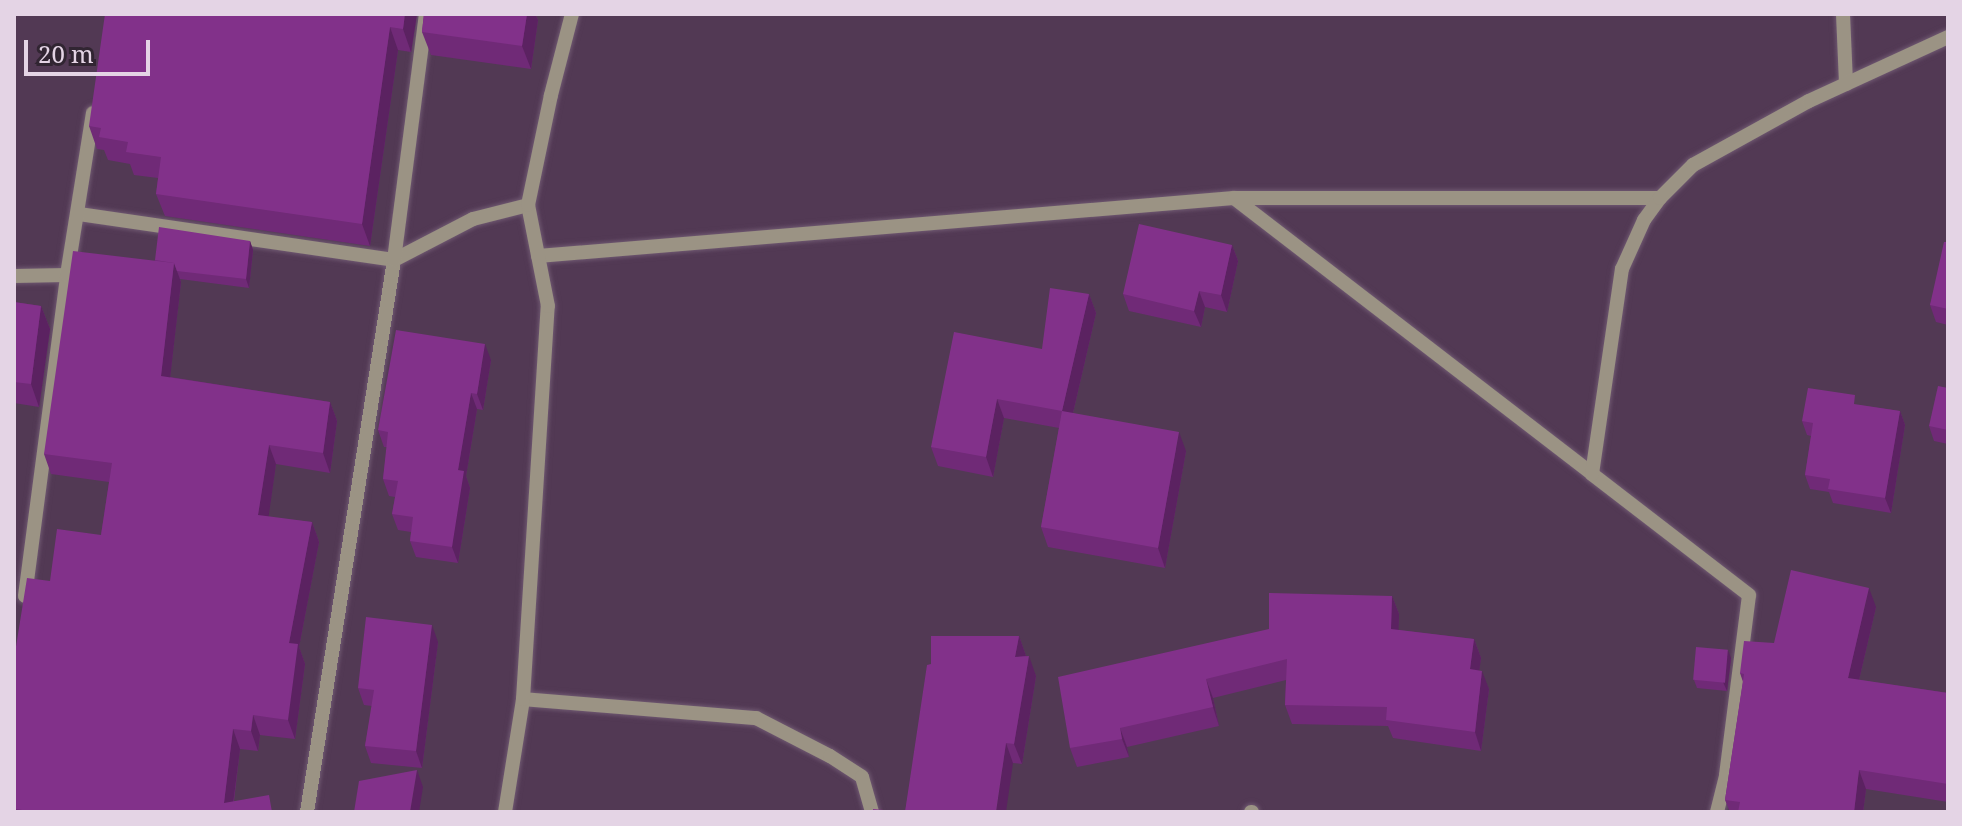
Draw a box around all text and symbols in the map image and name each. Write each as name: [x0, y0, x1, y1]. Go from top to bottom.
scale bar: [28, 24, 154, 74]
text: 20 m: [38, 37, 94, 70]

